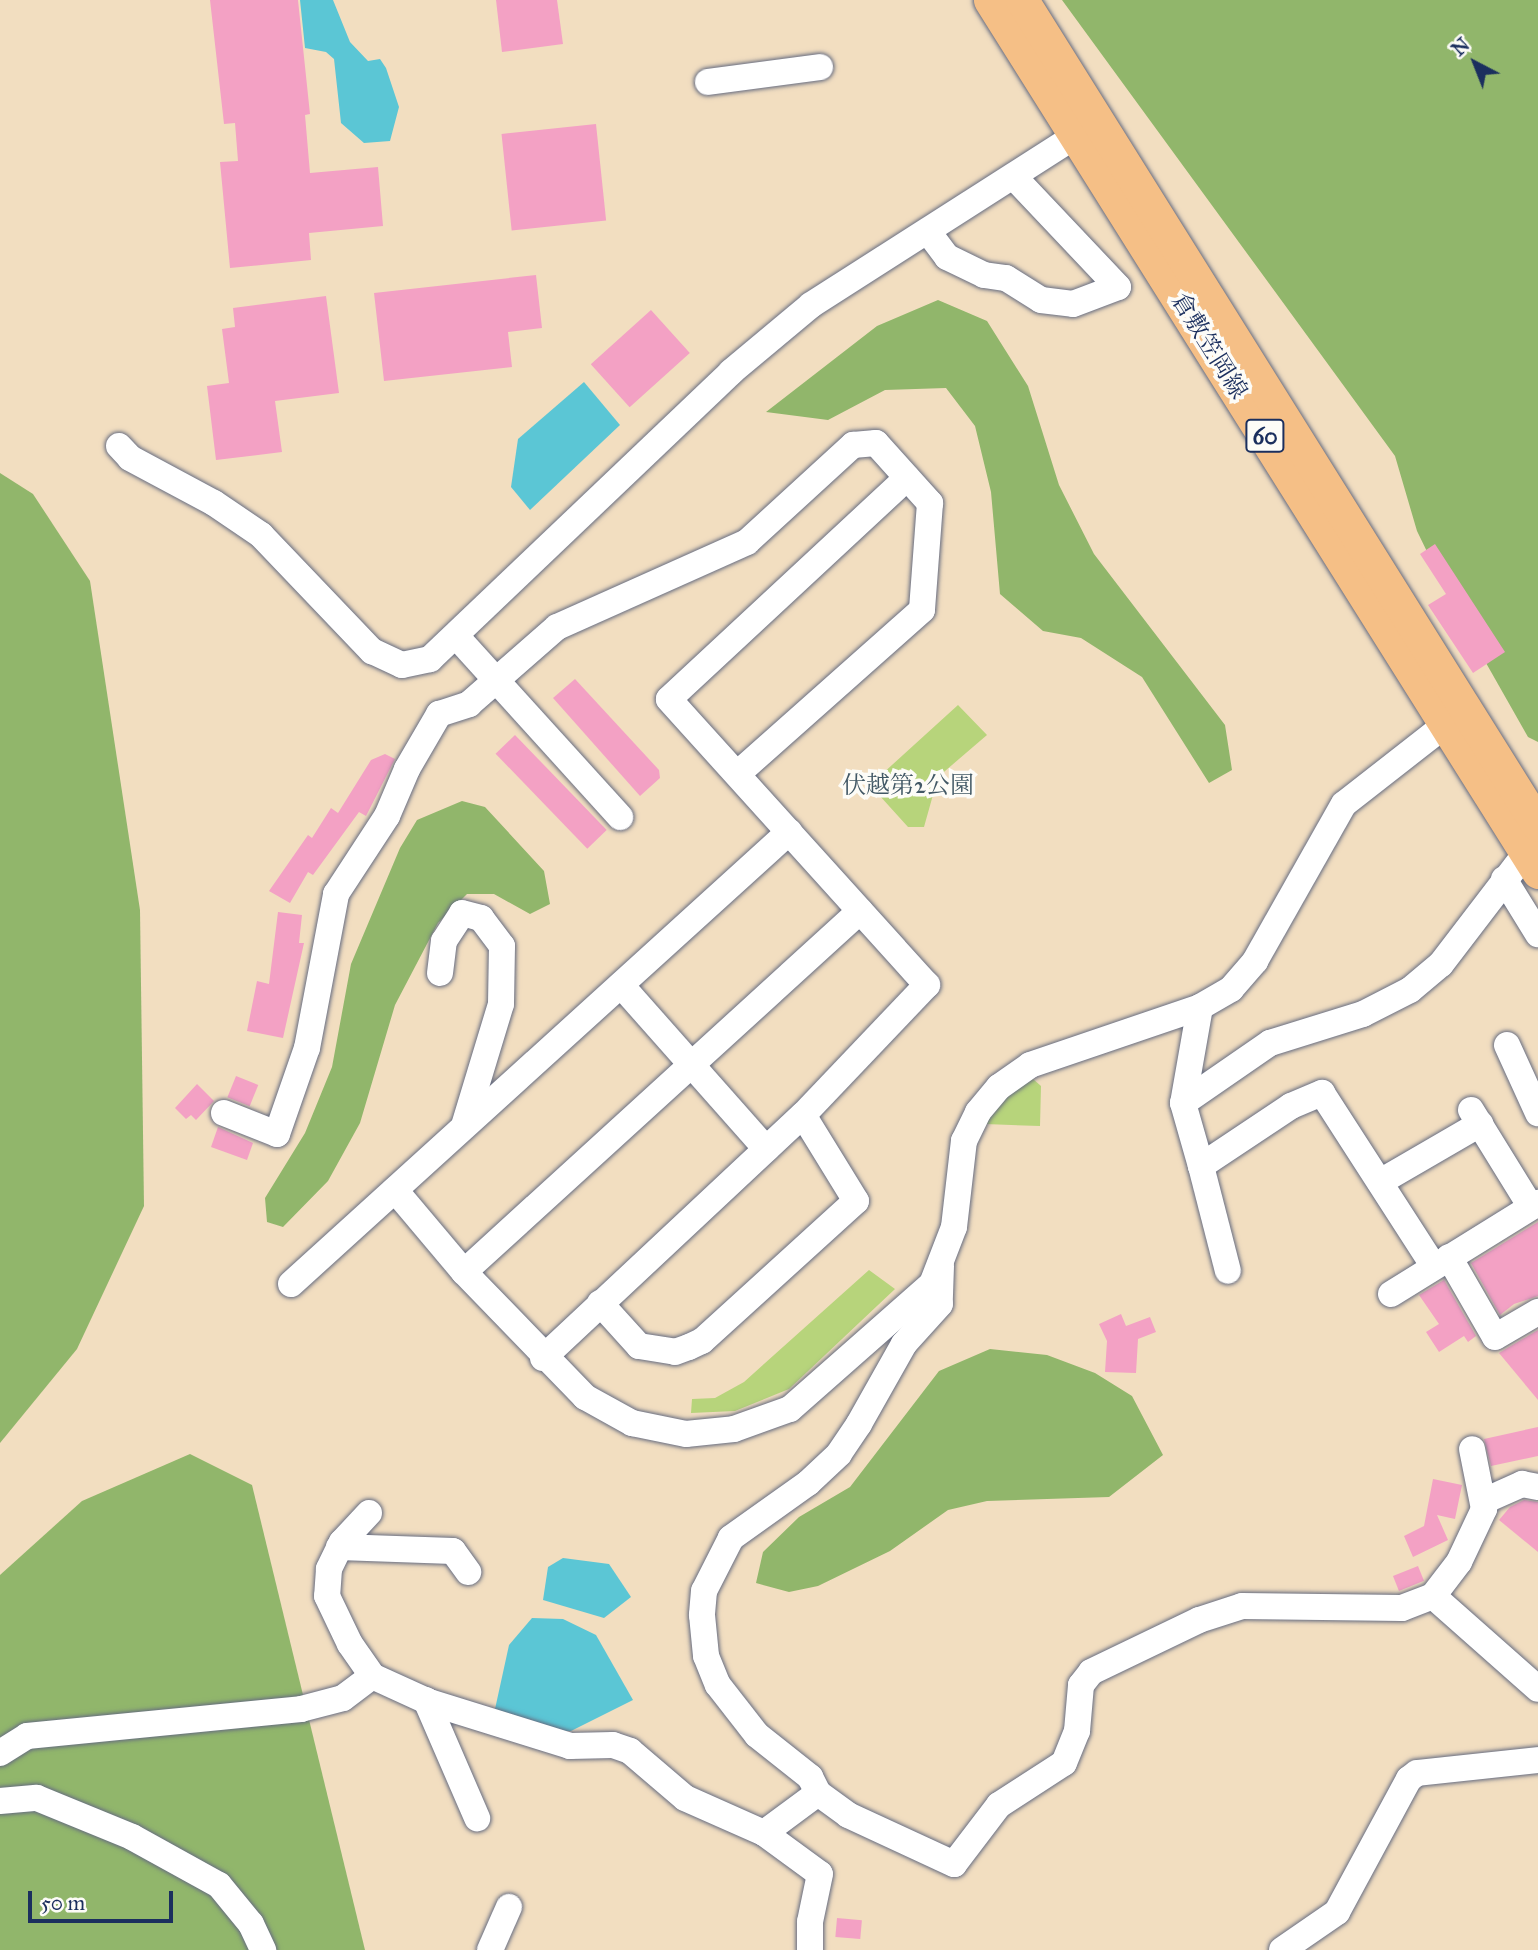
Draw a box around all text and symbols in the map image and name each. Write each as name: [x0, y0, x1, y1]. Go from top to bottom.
north arrow: [1440, 28, 1510, 98]
text: N: [1447, 33, 1474, 61]
street label: 倉敷笠岡線: [1165, 287, 1253, 405]
road number: 60: [1244, 416, 1286, 456]
park label: 伏越第2公園: [842, 772, 974, 800]
scale bar: [32, 1876, 177, 1920]
text: 50 m: [41, 1890, 85, 1916]

